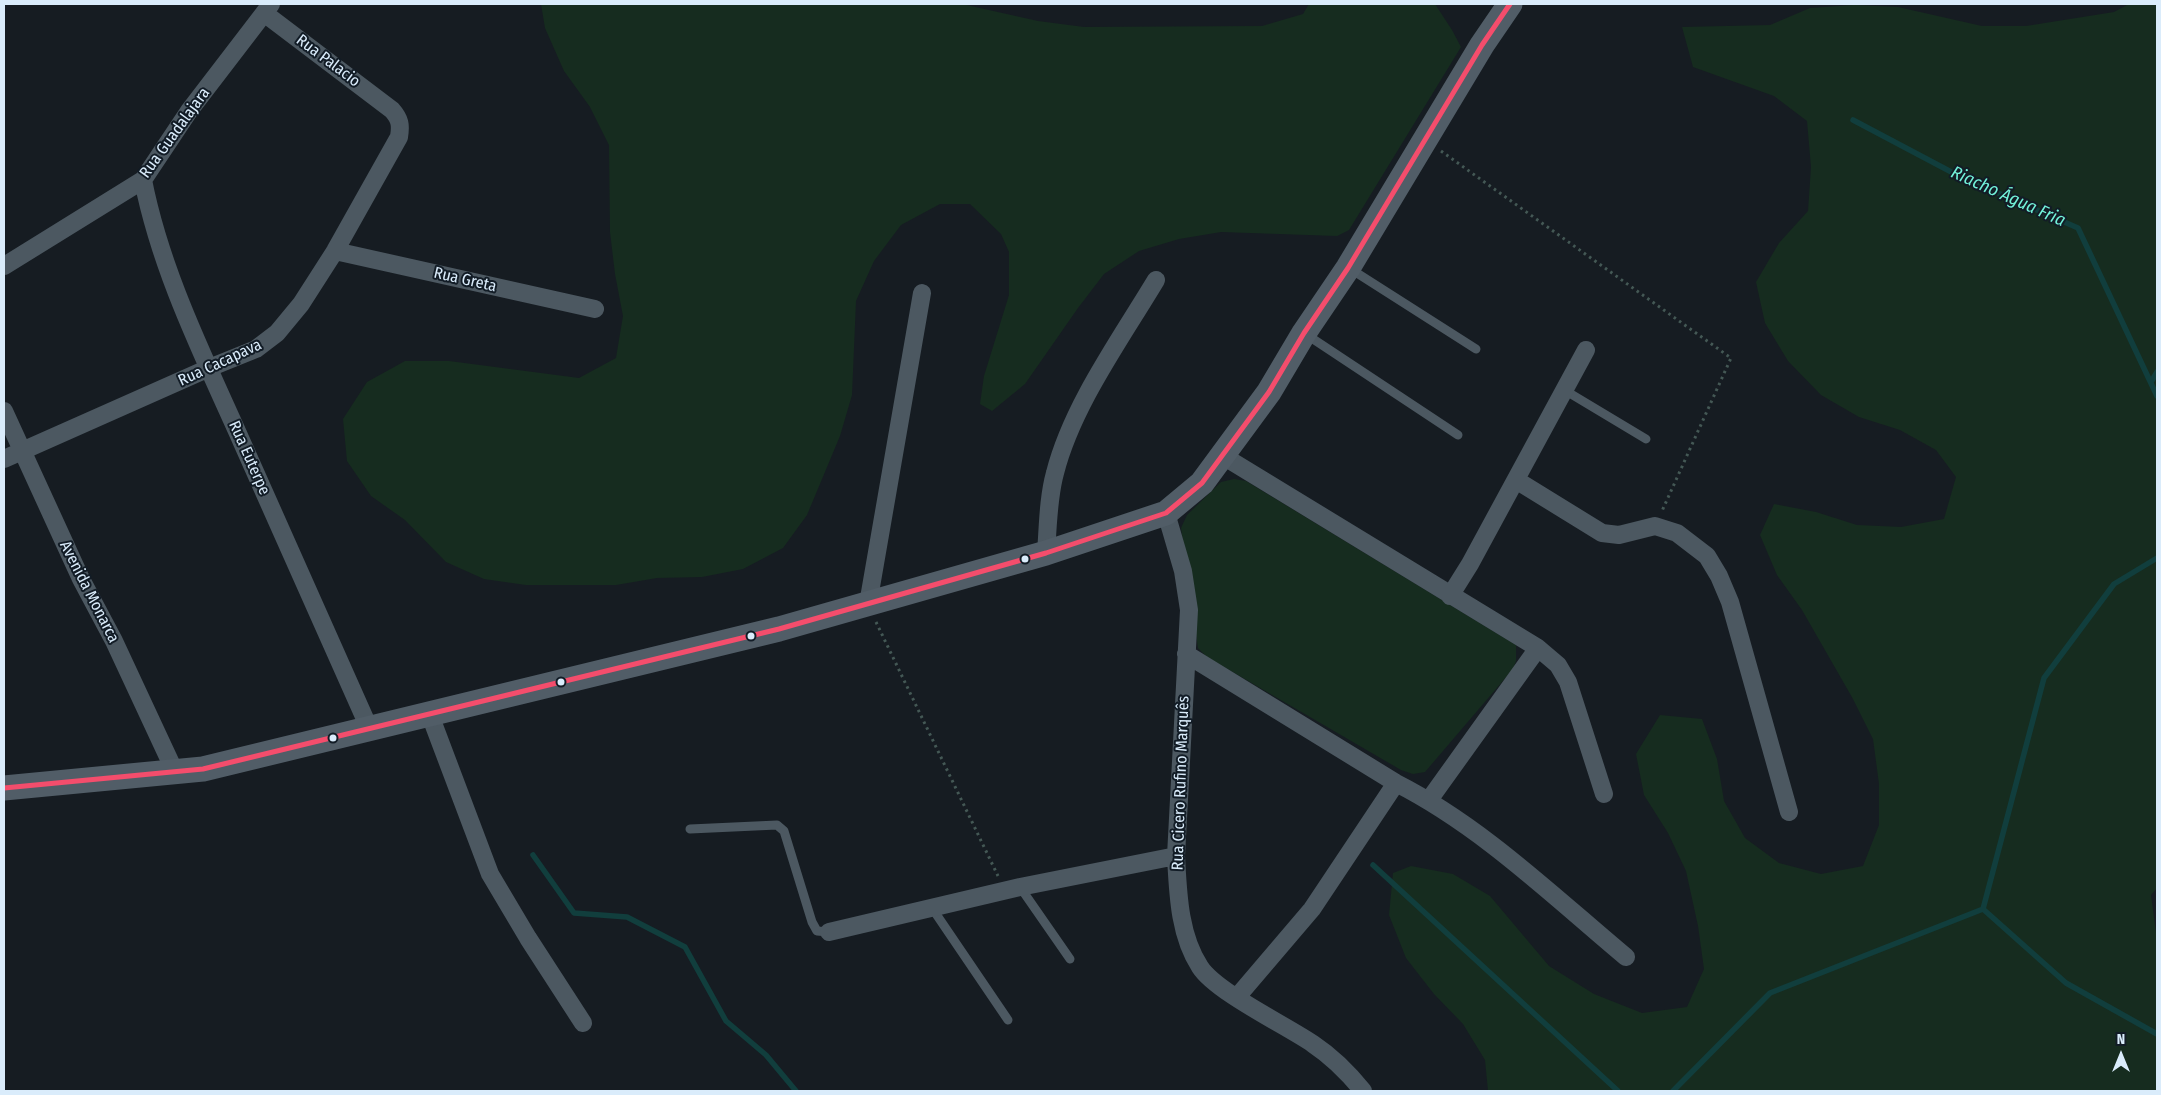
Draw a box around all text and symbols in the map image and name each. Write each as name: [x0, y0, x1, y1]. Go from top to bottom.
street label: Rua Palacio: [292, 31, 364, 91]
street label: Rua Guadalajara: [136, 84, 214, 182]
water label: Riacho Água Fria: [1947, 162, 2069, 232]
street label: Rua Greta: [432, 263, 498, 297]
street label: Rua Cacapava: [175, 335, 265, 391]
street label: Rua Euterpe: [224, 418, 274, 498]
street label: Avenida Monarca: [55, 538, 123, 646]
unlabelled marker: [1020, 554, 1030, 564]
unlabelled marker: [746, 631, 756, 641]
unlabelled marker: [556, 677, 566, 687]
street label: Rua Cicero Rufino Marquês: [1168, 695, 1194, 871]
unlabelled marker: [328, 733, 338, 743]
north arrow: [2096, 1030, 2146, 1080]
text: N: [2117, 1031, 2125, 1048]

